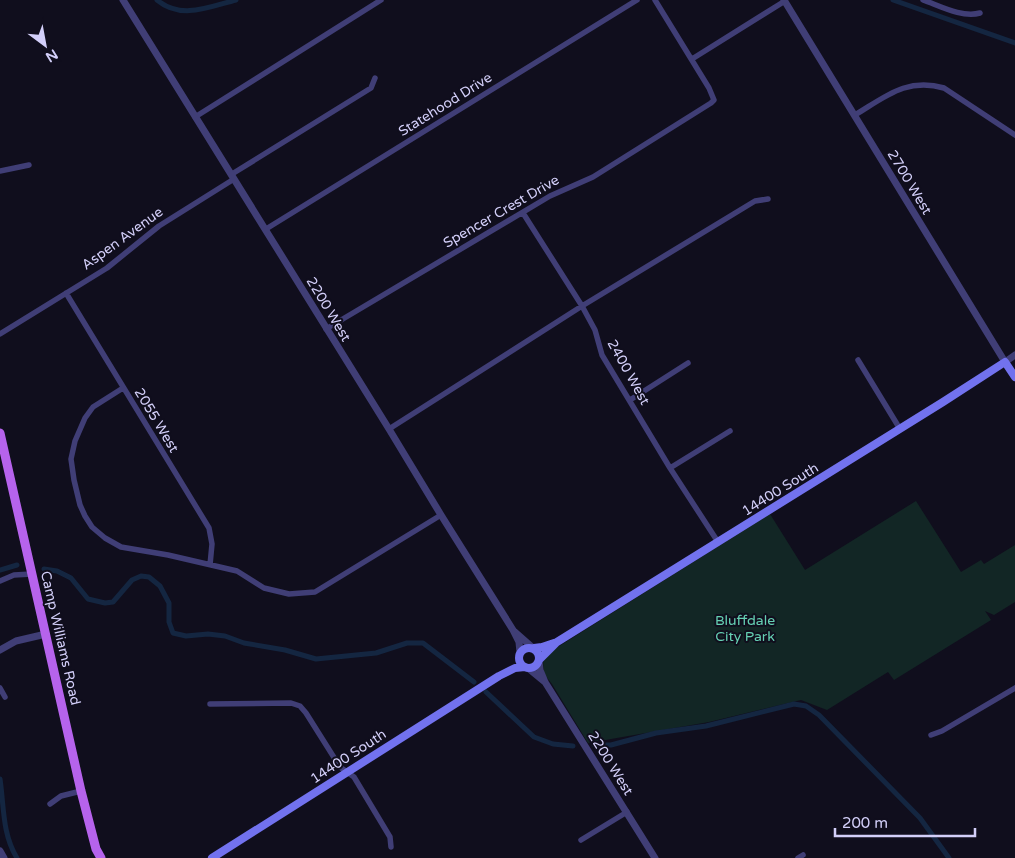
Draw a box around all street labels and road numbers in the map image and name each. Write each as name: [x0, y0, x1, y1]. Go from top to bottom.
street label: Statehood Drive: [395, 69, 495, 140]
street label: 2700 West: [884, 147, 936, 218]
street label: Spencer Crest Drive: [440, 171, 562, 252]
street label: Aspen Avenue: [78, 203, 166, 274]
street label: 2200 West: [303, 274, 355, 345]
street label: 2400 West: [604, 337, 654, 409]
street label: 2055 West: [131, 385, 183, 456]
street label: 14400 South: [739, 459, 822, 520]
street label: Camp Williams Road: [37, 569, 84, 707]
street label: 14400 South: [307, 726, 389, 787]
street label: 2200 West: [584, 728, 637, 799]

